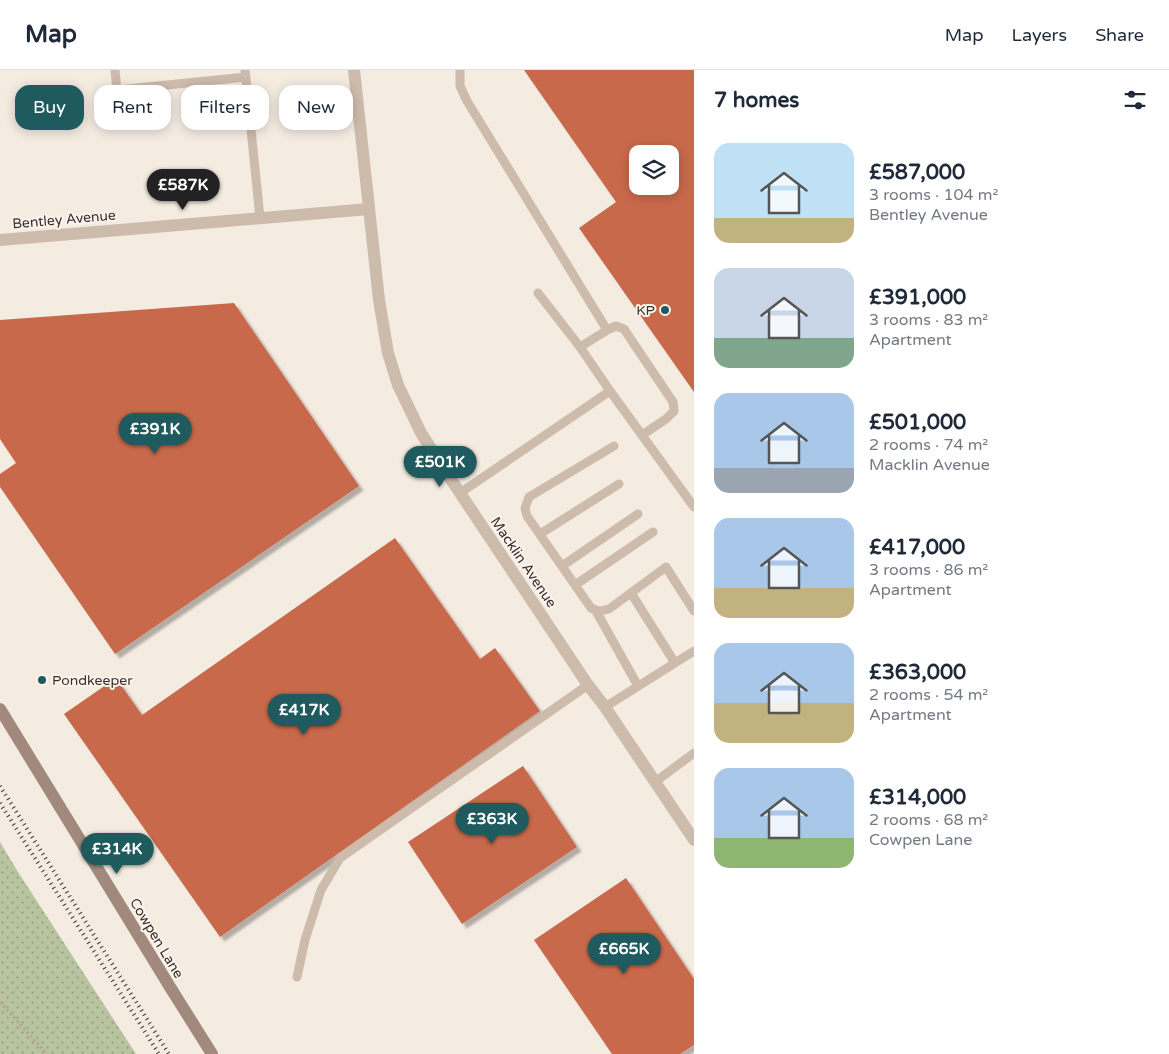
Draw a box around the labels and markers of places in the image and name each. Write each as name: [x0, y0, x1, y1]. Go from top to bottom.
pin: £587K: [148, 168, 218, 211]
place label: KP: [636, 302, 655, 319]
marker: KP: [659, 304, 671, 316]
pin: £391K: [120, 412, 190, 455]
pin: £501K: [405, 446, 475, 488]
place label: Pondkeeper: [52, 672, 133, 689]
marker: Pondkeeper: [36, 674, 48, 686]
pin: £417K: [269, 694, 339, 736]
pin: £363K: [457, 802, 527, 845]
pin: £314K: [82, 832, 152, 875]
pin: £665K: [589, 932, 659, 975]

